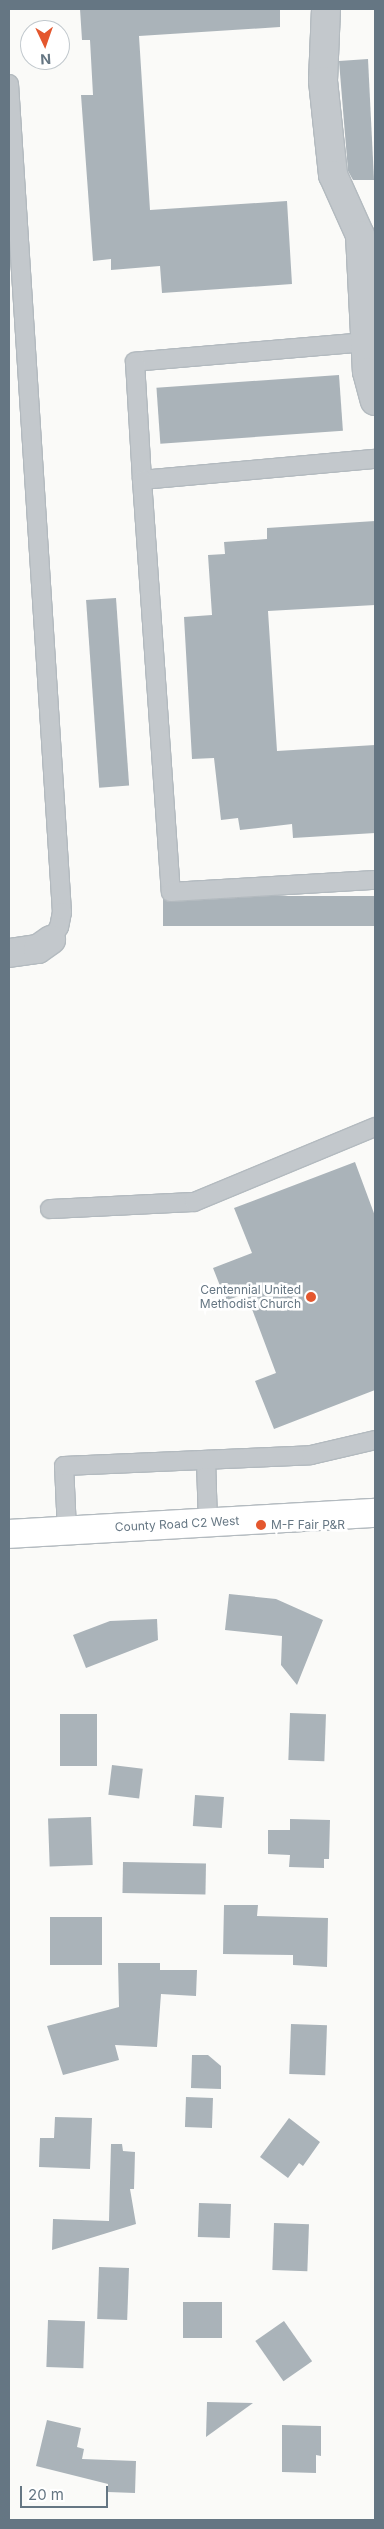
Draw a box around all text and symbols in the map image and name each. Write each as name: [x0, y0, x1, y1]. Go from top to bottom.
north arrow: [20, 20, 70, 70]
text: N: [40, 51, 52, 68]
place label: Centennial United Methodist Church: [200, 1283, 301, 1311]
marker: Centennial United Methodist Church: [305, 1291, 317, 1303]
street label: County Road C2 West: [114, 1514, 240, 1534]
place label: M-F Fair P&R: [271, 1518, 345, 1532]
marker: M-F Fair P&R: [255, 1519, 267, 1531]
scale bar: [22, 2476, 110, 2508]
text: 20 m: [28, 2485, 64, 2504]

